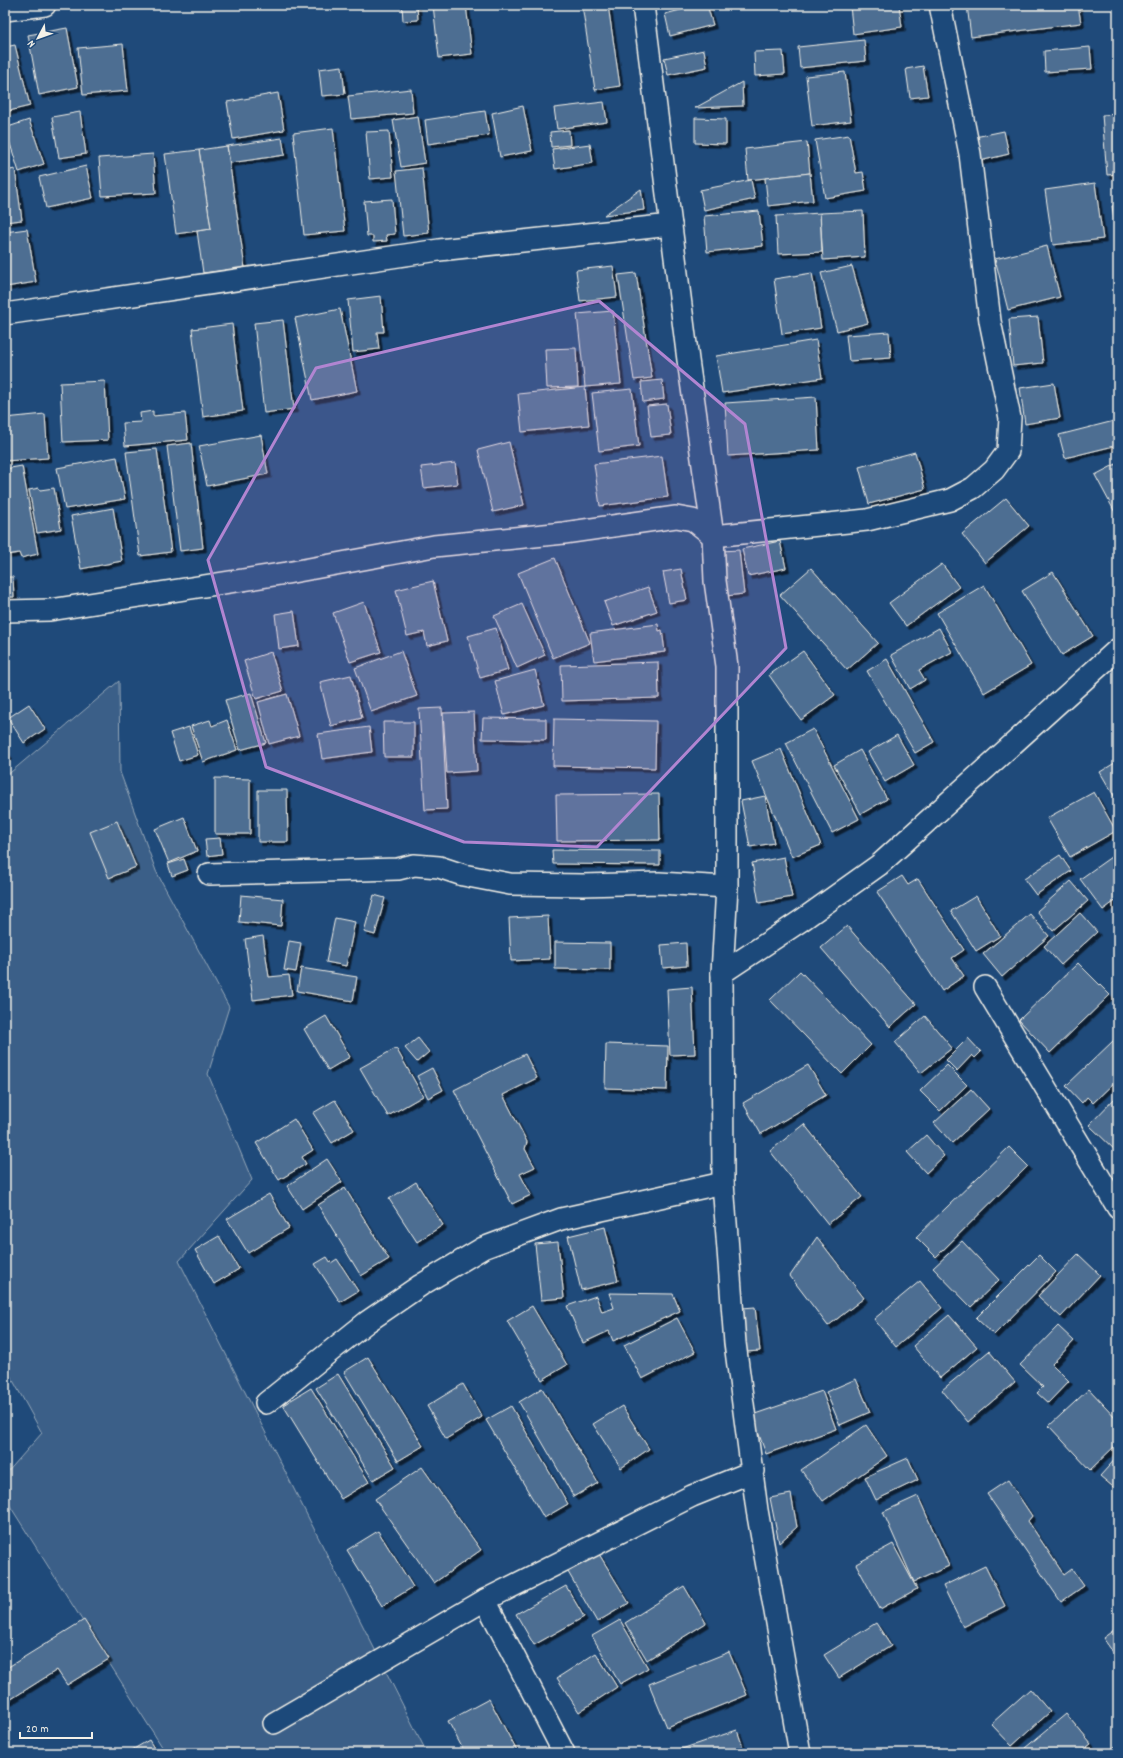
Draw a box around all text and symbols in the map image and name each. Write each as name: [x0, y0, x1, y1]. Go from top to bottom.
north arrow: [18, 18, 58, 58]
text: N: [24, 36, 40, 51]
scale bar: [20, 1714, 92, 1740]
text: 20 m: [26, 1721, 49, 1738]

